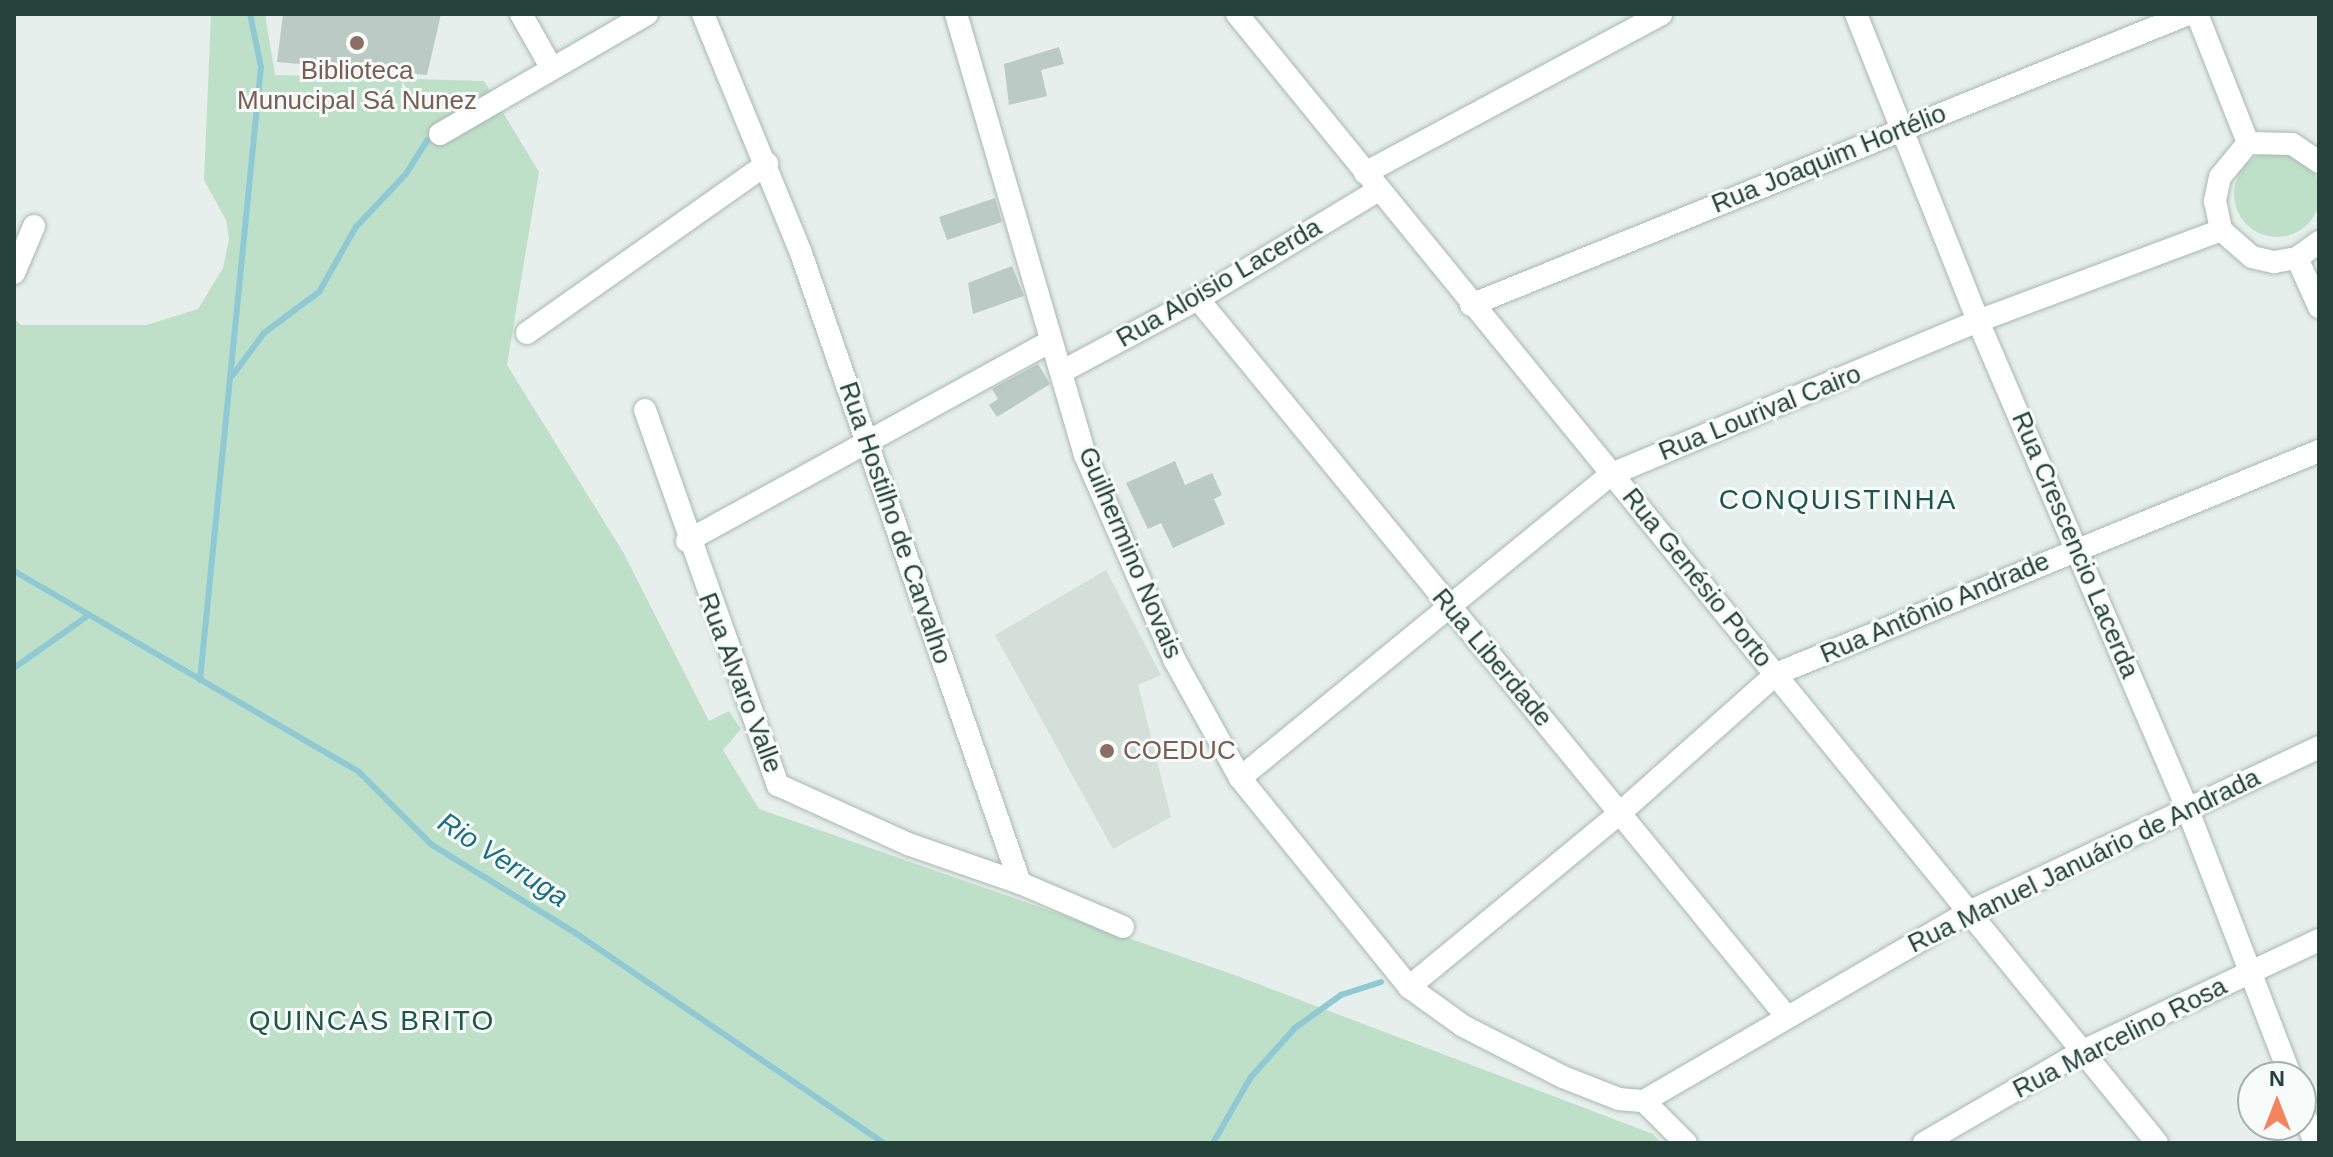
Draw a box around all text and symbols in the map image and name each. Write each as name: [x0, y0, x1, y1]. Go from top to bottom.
marker: Biblioteca Munucipal Sá Nunez: [348, 34, 366, 52]
place label: Biblioteca Munucipal Sá Nunez: [237, 55, 477, 116]
street label: Rua Joaquim Hortélio: [1707, 98, 1951, 220]
street label: Rua Aloisio Lacerda: [1110, 211, 1328, 355]
street label: Rua Lourival Cairo: [1654, 358, 1866, 468]
street label: Rua Hostilho de Carvalho: [832, 378, 958, 668]
street label: Rua Crescencio Lacerda: [2005, 407, 2145, 683]
street label: Guilhermino Novais: [1071, 442, 1189, 664]
street label: Rua Genésio Porto: [1615, 482, 1779, 674]
district label: CONQUISTINHA: [1719, 483, 1957, 517]
street label: Rua Antônio Andrade: [1814, 545, 2056, 671]
street label: Rua Liberdade: [1425, 583, 1559, 733]
street label: Rua Alvaro Valle: [691, 588, 789, 778]
place label: COEDUC: [1123, 735, 1236, 767]
marker: COEDUC: [1098, 742, 1116, 760]
street label: Rua Manuel Januário de Andrada: [1902, 762, 2266, 960]
water label: Rio Verruga: [432, 806, 574, 914]
street label: Rua Marcelino Rosa: [2008, 971, 2232, 1105]
district label: QUINCAS BRITO: [249, 1004, 495, 1038]
north arrow: [2237, 1061, 2317, 1141]
text: N: [2269, 1066, 2285, 1091]

